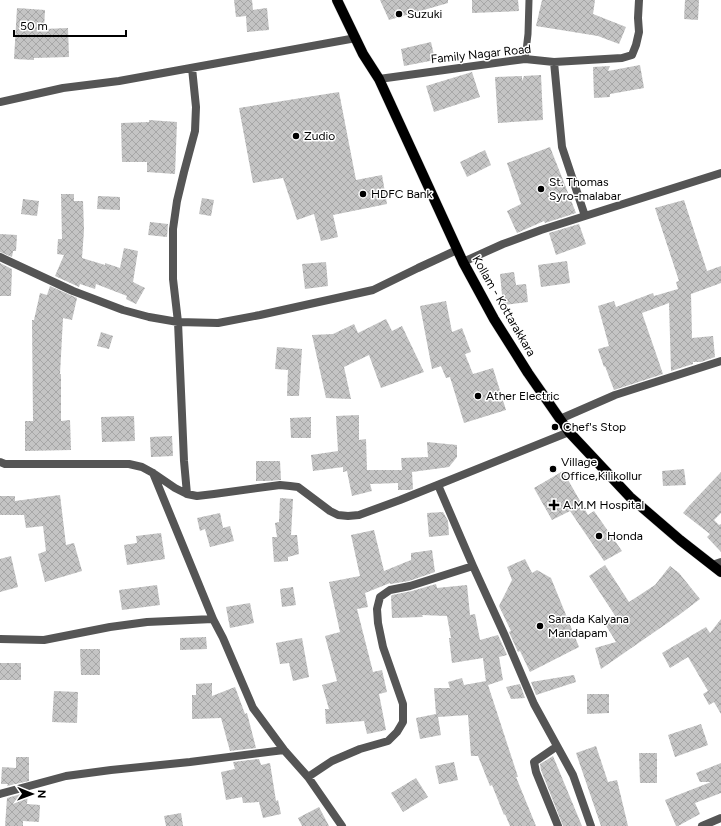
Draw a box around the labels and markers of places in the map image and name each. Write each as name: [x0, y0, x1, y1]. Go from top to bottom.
place label: Suzuki: [407, 7, 442, 21]
marker: Suzuki: [394, 9, 404, 19]
place label: Zudio: [304, 129, 335, 143]
marker: Zudio: [291, 131, 301, 141]
place label: St. Thomas Syro-malabar: [549, 175, 621, 203]
marker: St. Thomas Syro-malabar: [536, 184, 546, 194]
place label: HDFC Bank: [371, 187, 433, 201]
marker: HDFC Bank: [358, 189, 368, 199]
place label: Ather Electric: [486, 389, 560, 403]
marker: Ather Electric: [473, 391, 483, 401]
place label: Chef's Stop: [563, 420, 626, 434]
marker: Chef's Stop: [550, 422, 560, 432]
place label: Village Office,Kilikollur: [561, 455, 642, 483]
marker: Village Office,Kilikollur: [548, 464, 558, 474]
place label: A.M.M Hospital: [563, 498, 644, 512]
marker: A.M.M Hospital: [548, 499, 560, 511]
place label: Honda: [607, 529, 643, 543]
marker: Honda: [594, 531, 604, 541]
place label: Sarada Kalyana Mandapam: [548, 612, 629, 640]
marker: Sarada Kalyana Mandapam: [535, 621, 545, 631]

